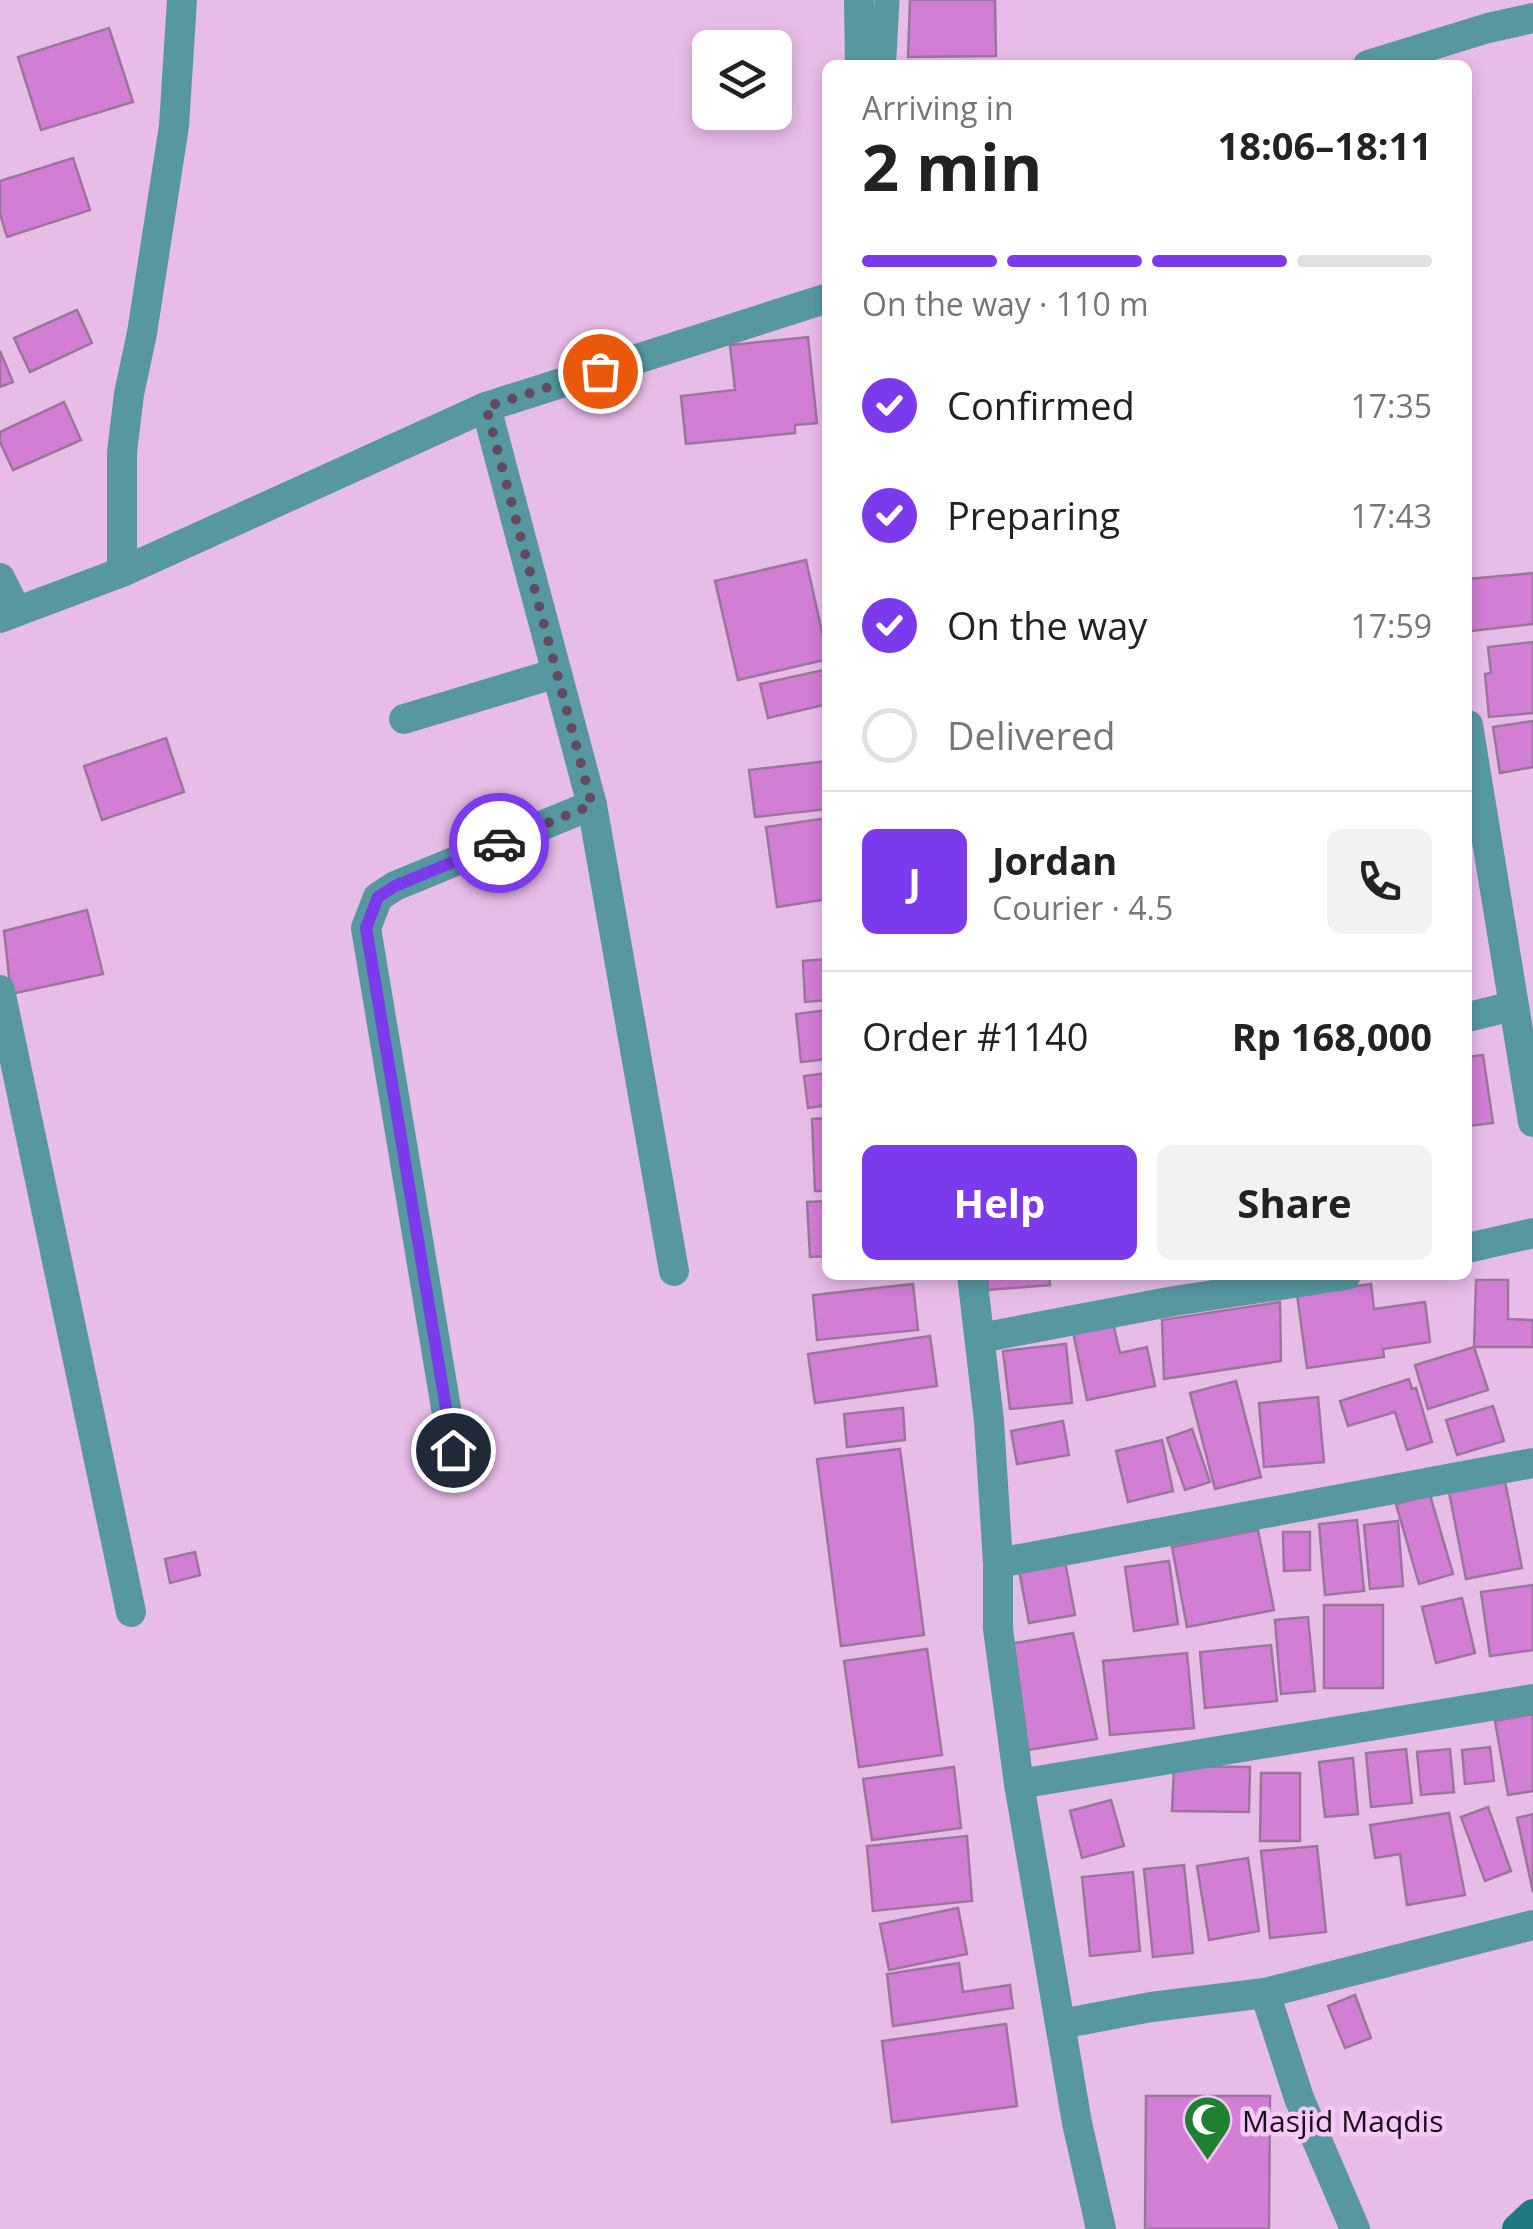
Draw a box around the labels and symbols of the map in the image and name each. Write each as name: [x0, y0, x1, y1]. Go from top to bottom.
pin: [558, 329, 643, 414]
courier: [449, 793, 549, 893]
pin: [411, 1408, 496, 1493]
mosque icon: Masjid Maqdis: [1181, 2094, 1233, 2162]
place label: Masjid Maqdis: [1242, 2100, 1443, 2141]

